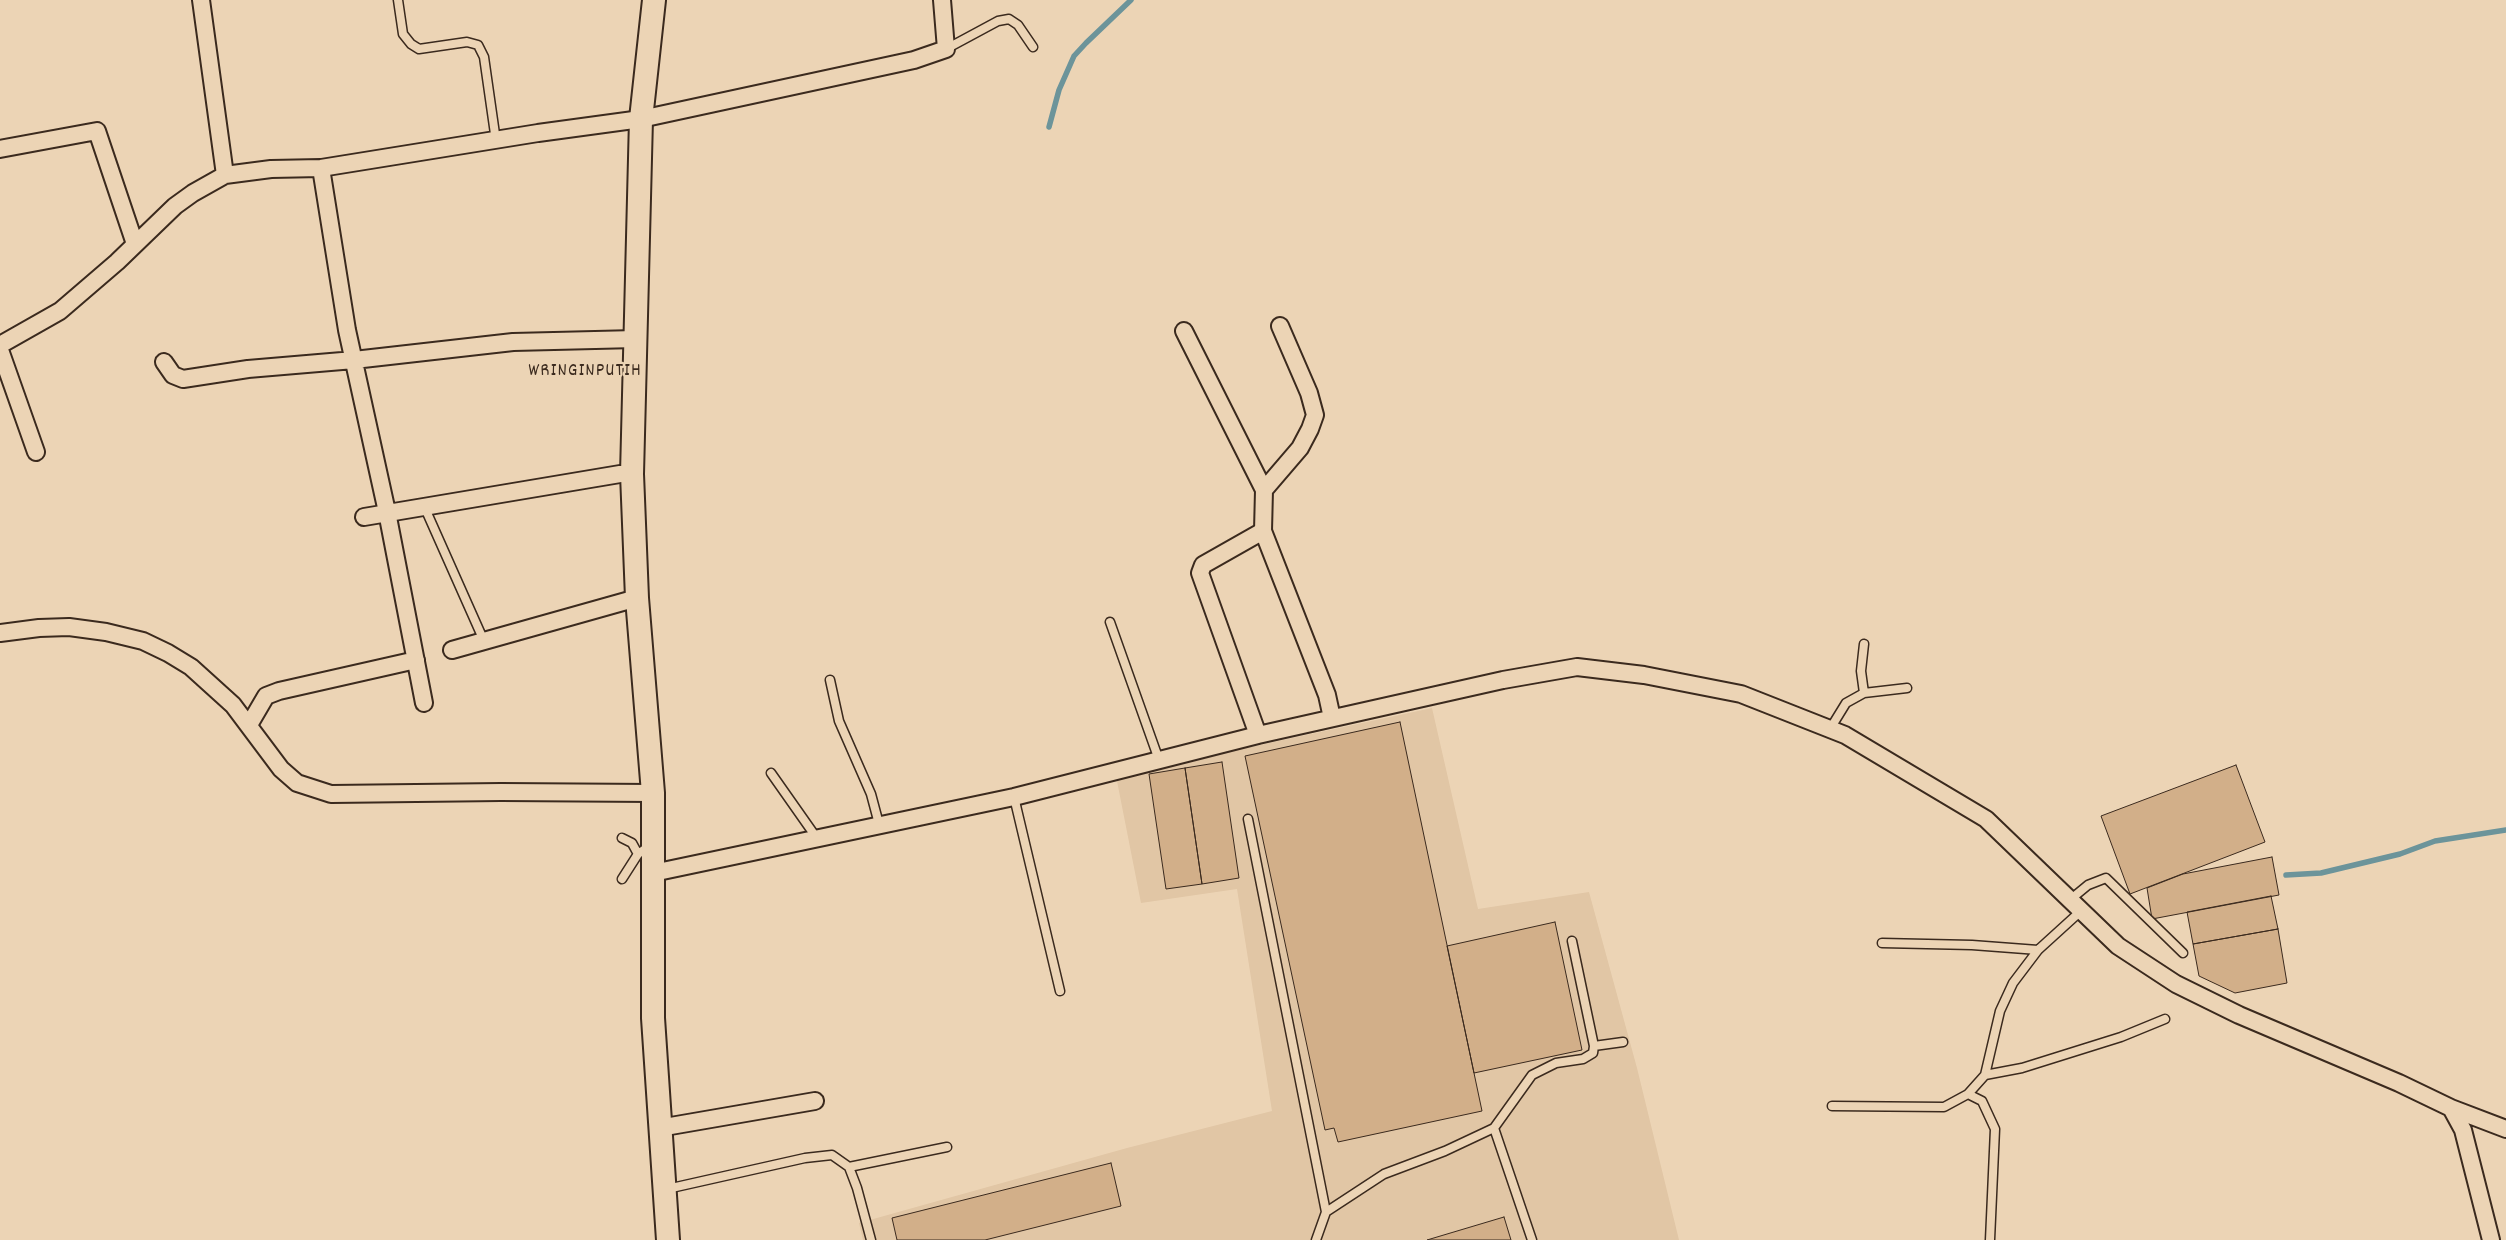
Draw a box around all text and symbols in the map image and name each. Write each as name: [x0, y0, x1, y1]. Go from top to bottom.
district label: WRINGINPUTIH: [527, 361, 643, 383]

